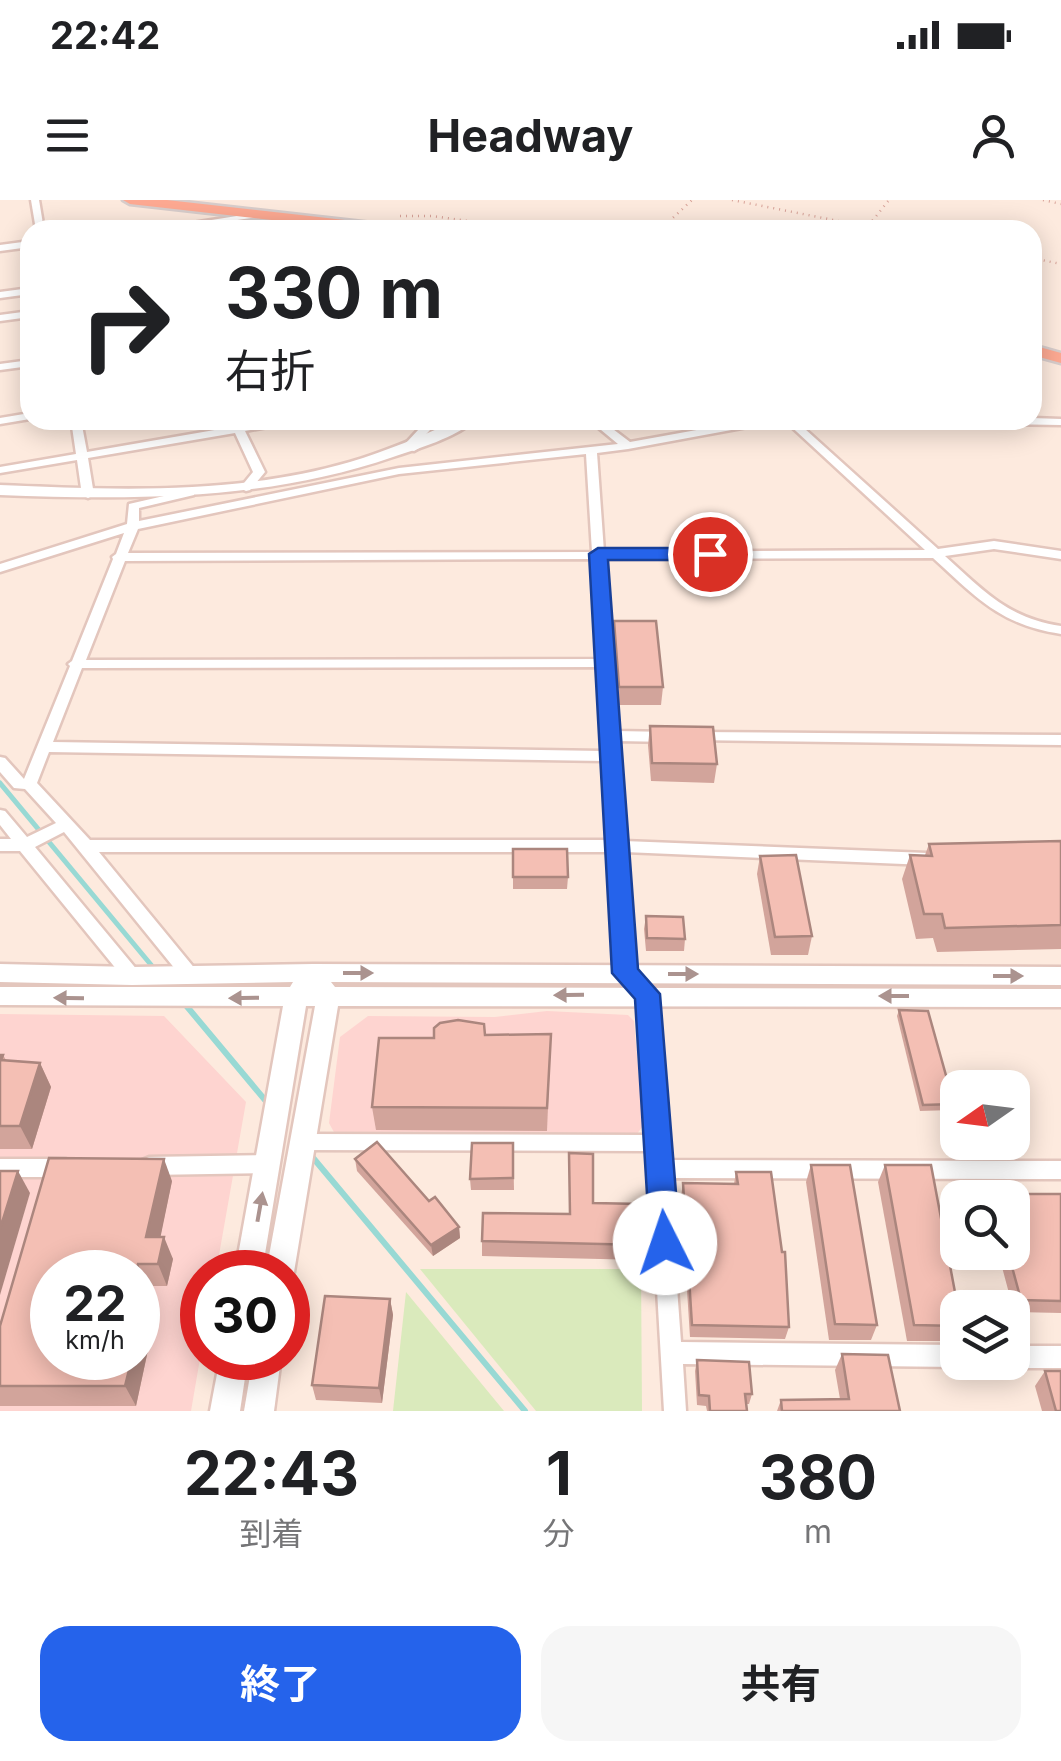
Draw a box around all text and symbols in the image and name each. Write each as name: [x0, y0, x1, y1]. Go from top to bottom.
text: 22:42: [50, 12, 160, 58]
icon: menu: [40, 108, 95, 163]
text: Headway: [428, 108, 633, 163]
icon: person: [966, 108, 1021, 163]
text: 330 m: [225, 250, 443, 335]
icon: right: [60, 260, 190, 390]
text: 右折: [225, 343, 315, 398]
pin: [668, 512, 753, 597]
icon: arrive: [683, 527, 738, 582]
one-way arrow: [342, 965, 374, 981]
one-way arrow: [667, 966, 699, 982]
one-way arrow: [992, 968, 1024, 984]
one-way arrow: [552, 987, 584, 1003]
one-way arrow: [877, 988, 909, 1004]
one-way arrow: [53, 989, 85, 1005]
one-way arrow: [227, 990, 259, 1006]
north arrow: [940, 1070, 1030, 1160]
map controls: [940, 1070, 1030, 1380]
button: search: [940, 1180, 1030, 1270]
one-way arrow: [253, 1191, 268, 1223]
position arrow: [613, 1191, 717, 1295]
speed limit sign: 30: [180, 1250, 310, 1380]
text: 22: [64, 1273, 127, 1333]
button: layers: [940, 1290, 1030, 1380]
text: km/h: [65, 1325, 125, 1355]
text: 22:43: [184, 1437, 359, 1509]
text: 1: [546, 1437, 572, 1509]
text: 380: [759, 1441, 877, 1513]
text: m: [804, 1512, 832, 1551]
text: 到着: [239, 1514, 303, 1553]
text: 分: [543, 1514, 575, 1553]
button: 終了: [40, 1626, 521, 1741]
button: 共有: [541, 1626, 1021, 1741]

